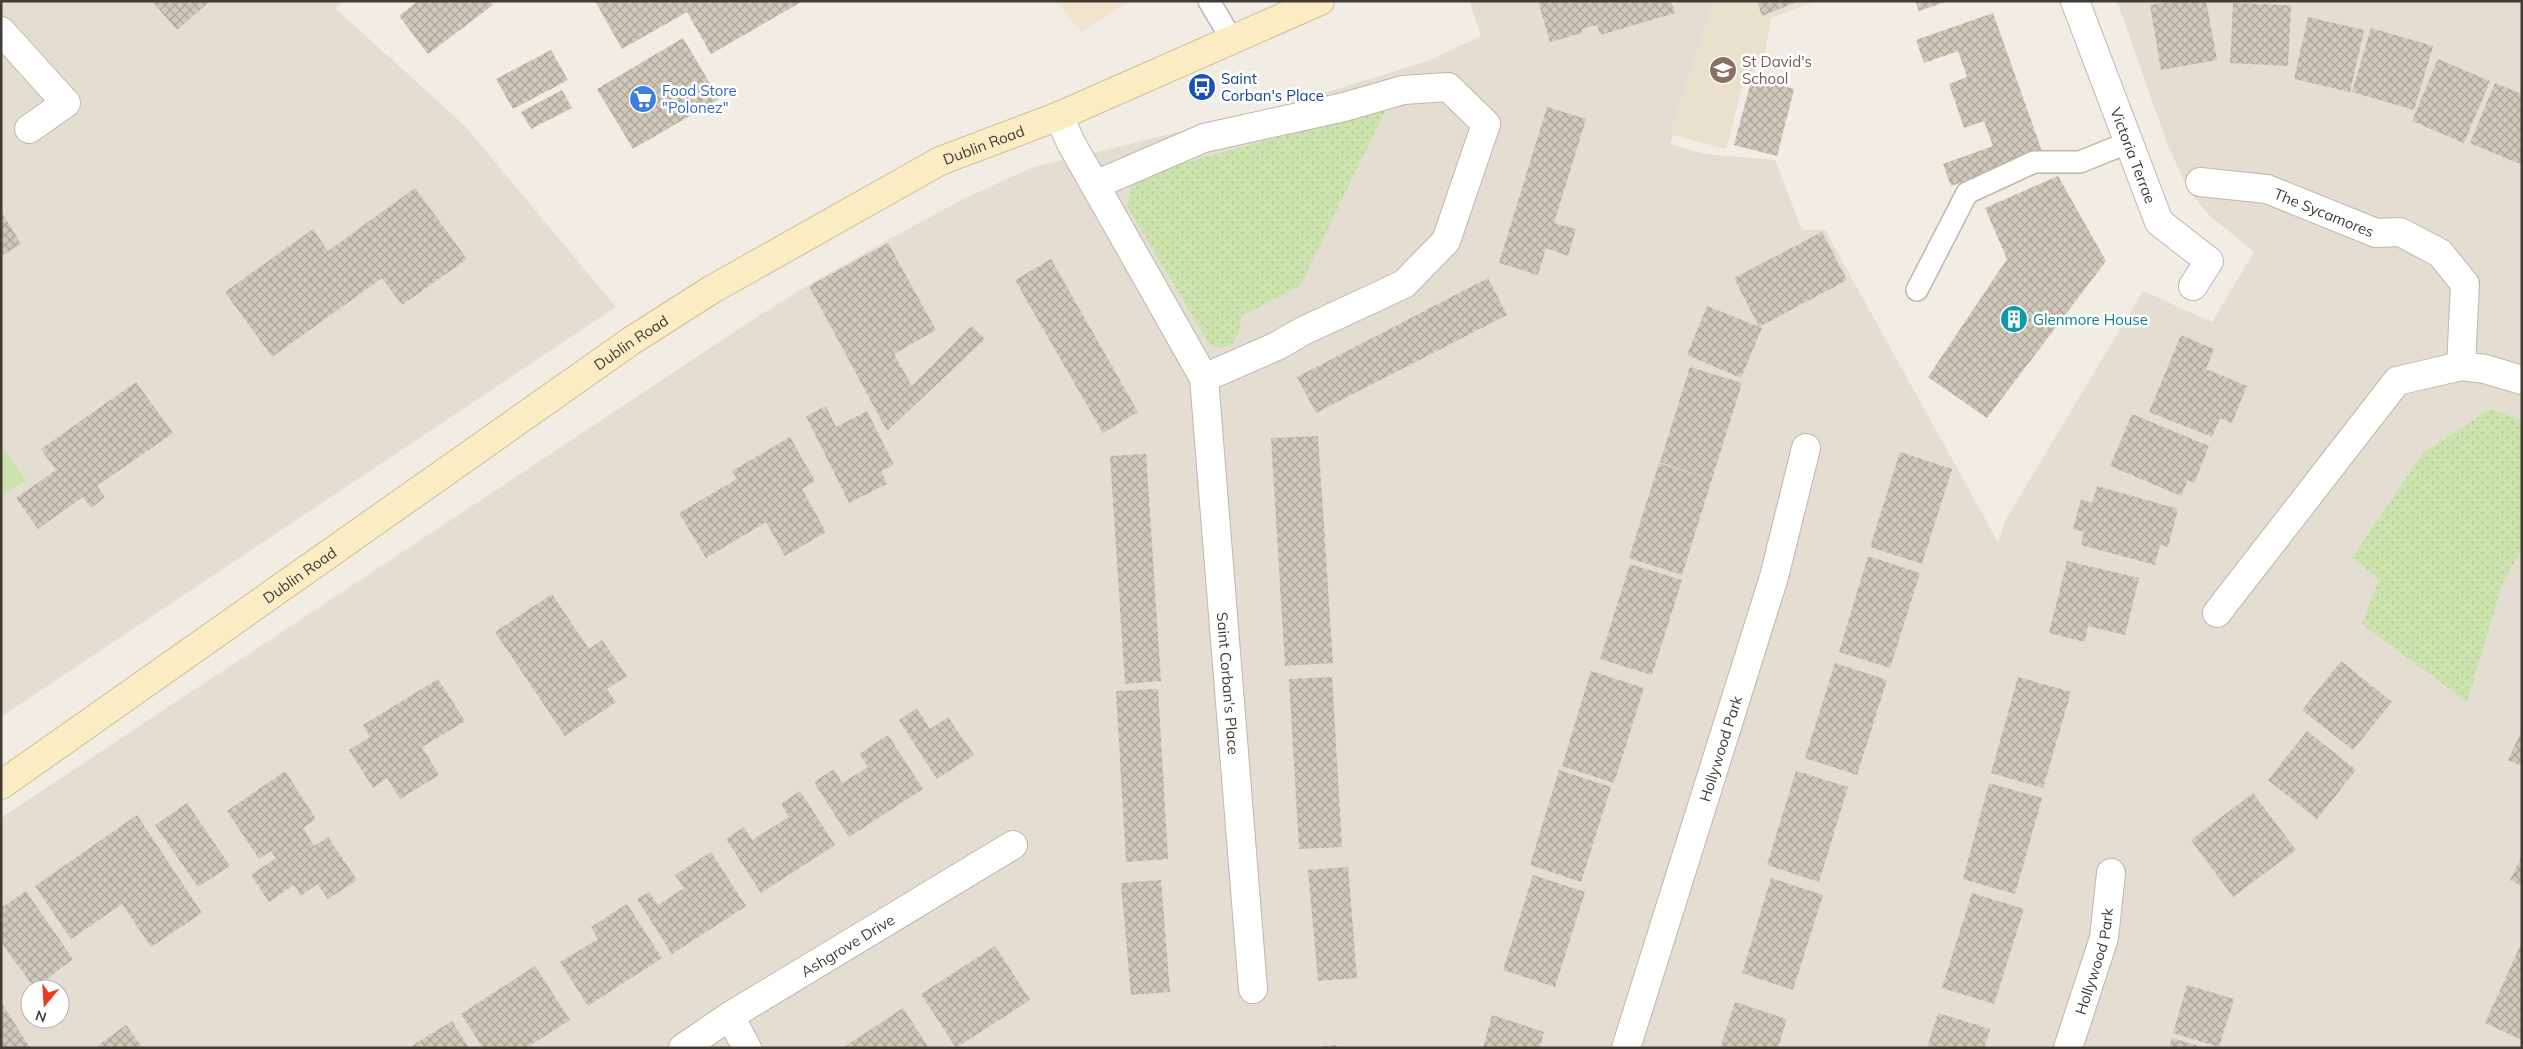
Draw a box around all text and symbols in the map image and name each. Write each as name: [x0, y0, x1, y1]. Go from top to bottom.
place label: St David's School: [1742, 52, 1812, 88]
school or university icon: St David's School: [1708, 55, 1738, 85]
place label: Saint Corban's Place: [1221, 69, 1324, 105]
bus stop icon: Saint Corban's Place: [1187, 72, 1217, 102]
place label: Food Store "Polonez": [662, 81, 737, 117]
supermarket icon: Food Store "Polonez": [628, 84, 658, 114]
street label: Victoria Terrae: [2107, 104, 2161, 206]
street label: Dublin Road: [940, 121, 1027, 169]
street label: The Sycamores: [2271, 183, 2377, 241]
building icon: Glenmore House: [1999, 304, 2029, 334]
street label: Dublin Road: [590, 310, 672, 374]
place label: Glenmore House: [2033, 310, 2148, 329]
street label: Dublin Road: [259, 542, 340, 607]
street label: Saint Corban's Place: [1213, 611, 1244, 756]
street label: Hollywood Park: [1695, 693, 1746, 804]
street label: Hollywood Park: [2070, 907, 2117, 1017]
street label: Ashgrove Drive: [797, 909, 898, 981]
north arrow: [20, 979, 70, 1029]
text: N: [33, 1006, 49, 1027]

